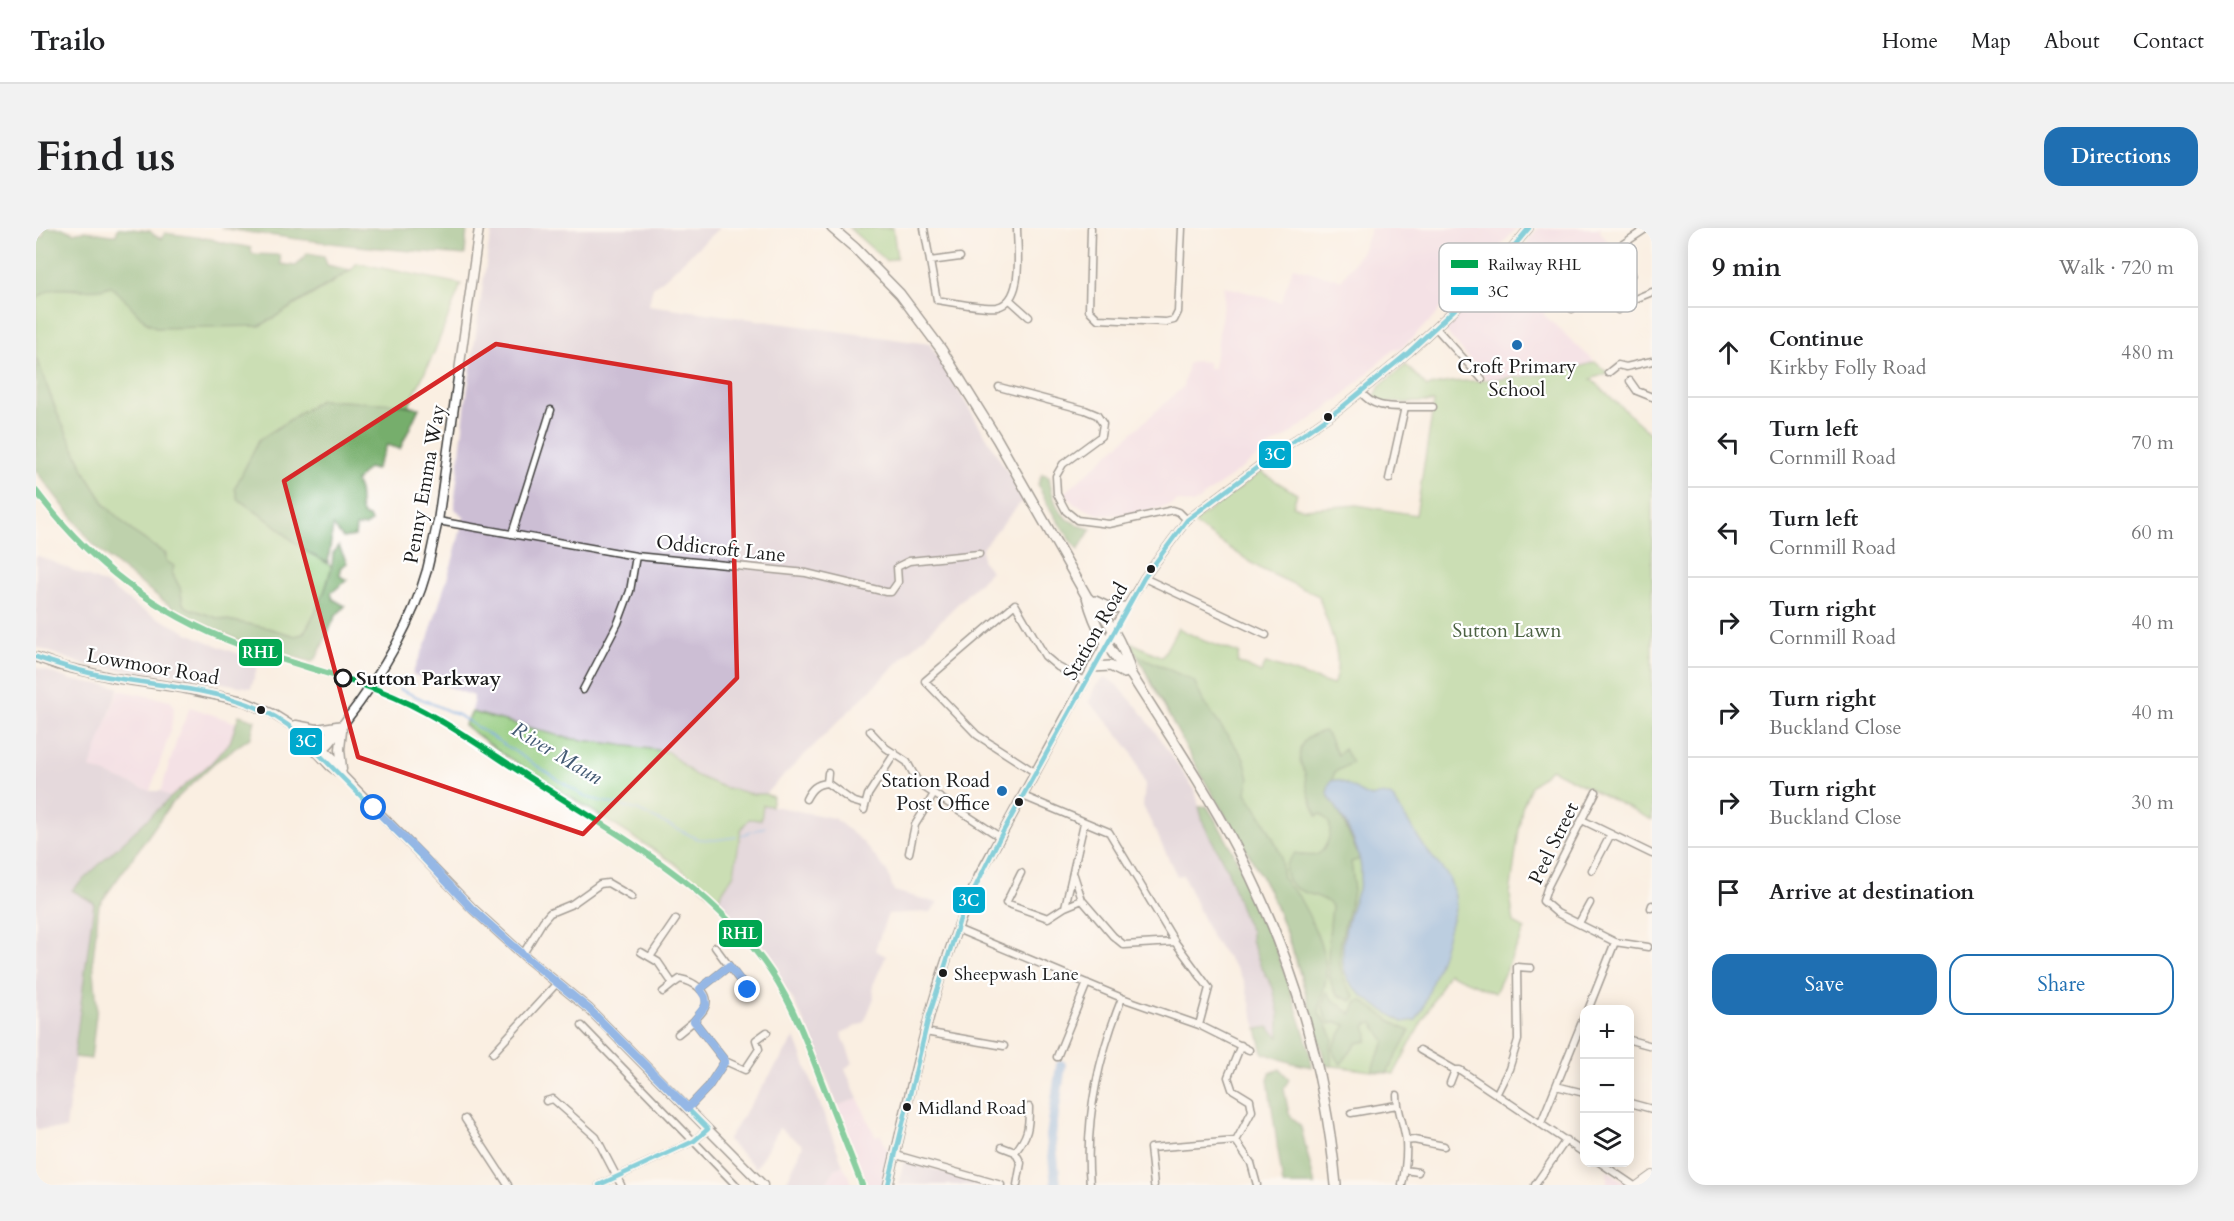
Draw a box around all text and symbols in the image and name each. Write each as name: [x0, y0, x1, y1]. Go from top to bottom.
text: Trailo: [30, 22, 105, 60]
text: Home: [1882, 27, 1938, 56]
text: Map: [1971, 27, 2011, 56]
text: About: [2044, 27, 2100, 56]
text: Contact: [2133, 27, 2204, 56]
button: Directions: [2044, 127, 2198, 186]
text: Find us: [36, 128, 176, 185]
legend: [1439, 243, 1637, 312]
text: 9 min: [1712, 250, 1781, 285]
text: Railway RHL: [1488, 254, 1582, 276]
text: Walk · 720 m: [2059, 254, 2174, 281]
text: 3C: [1488, 281, 1508, 303]
text: Continue: [1769, 324, 1864, 354]
icon: ahead: [1712, 336, 1745, 369]
marker: Croft Primary School: [1510, 338, 1524, 352]
text: 480 m: [2121, 339, 2174, 366]
place label: Croft Primary School: [1457, 353, 1577, 403]
text: Kirkby Folly Road: [1769, 354, 1926, 381]
street label: Penny Emma Way: [397, 402, 452, 566]
unlabelled marker: [1322, 411, 1334, 423]
text: Turn left: [1769, 414, 1858, 444]
icon: left: [1712, 426, 1745, 459]
text: 70 m: [2131, 429, 2174, 456]
line badge: 3C: [1258, 440, 1292, 469]
text: 3C: [1265, 444, 1285, 466]
text: Cornmill Road: [1769, 444, 1896, 471]
text: Turn left: [1769, 504, 1858, 534]
icon: left: [1712, 516, 1745, 549]
text: 60 m: [2131, 519, 2174, 546]
street label: Oddicroft Lane: [655, 528, 787, 569]
text: Cornmill Road: [1769, 534, 1896, 561]
unlabelled marker: [1145, 563, 1157, 575]
street label: Station Road: [1057, 577, 1134, 685]
text: Turn right: [1769, 594, 1876, 624]
icon: right: [1712, 606, 1745, 639]
text: 40 m: [2131, 609, 2174, 636]
park label: Sutton Lawn: [1452, 617, 1562, 644]
text: Cornmill Road: [1769, 624, 1896, 651]
line badge: RHL: [238, 638, 283, 667]
street label: Lowmoor Road: [85, 642, 222, 691]
text: RHL: [242, 642, 279, 664]
place label: Sutton Parkway: [356, 665, 502, 692]
marker: Sutton Parkway: [334, 669, 352, 687]
text: Turn right: [1769, 684, 1876, 714]
icon: right: [1712, 696, 1745, 729]
text: 40 m: [2131, 699, 2174, 726]
unlabelled marker: [255, 704, 267, 716]
text: Buckland Close: [1769, 714, 1901, 741]
water label: River Maun: [506, 715, 608, 792]
line badge: 3C: [289, 727, 323, 756]
text: 3C: [296, 731, 316, 753]
place label: Station Road Post Office: [882, 767, 990, 817]
text: Turn right: [1769, 774, 1876, 804]
marker: Station Road Post Office: [995, 784, 1009, 798]
icon: right: [1712, 786, 1745, 819]
text: 30 m: [2131, 789, 2174, 816]
route start: [360, 794, 386, 820]
unlabelled marker: [1013, 796, 1025, 808]
street label: Peel Street: [1522, 797, 1585, 889]
text: Buckland Close: [1769, 804, 1901, 831]
icon: arrive: [1712, 876, 1745, 909]
text: Arrive at destination: [1769, 877, 1974, 907]
line badge: 3C: [952, 886, 986, 914]
text: 3C: [959, 890, 979, 912]
line badge: RHL: [718, 919, 763, 948]
text: RHL: [722, 923, 759, 945]
button: Save: [1712, 954, 1937, 1015]
button: Share: [1949, 954, 2174, 1015]
place label: Sheepwash Lane: [954, 962, 1079, 987]
marker: Sheepwash Lane: [937, 967, 949, 979]
route end: [734, 976, 760, 1002]
map controls: [1580, 1005, 1634, 1167]
button: +: [1580, 1005, 1634, 1059]
button: −: [1580, 1059, 1634, 1113]
place label: Midland Road: [918, 1096, 1027, 1121]
marker: Midland Road: [901, 1101, 913, 1113]
button: layers: [1580, 1113, 1634, 1167]

